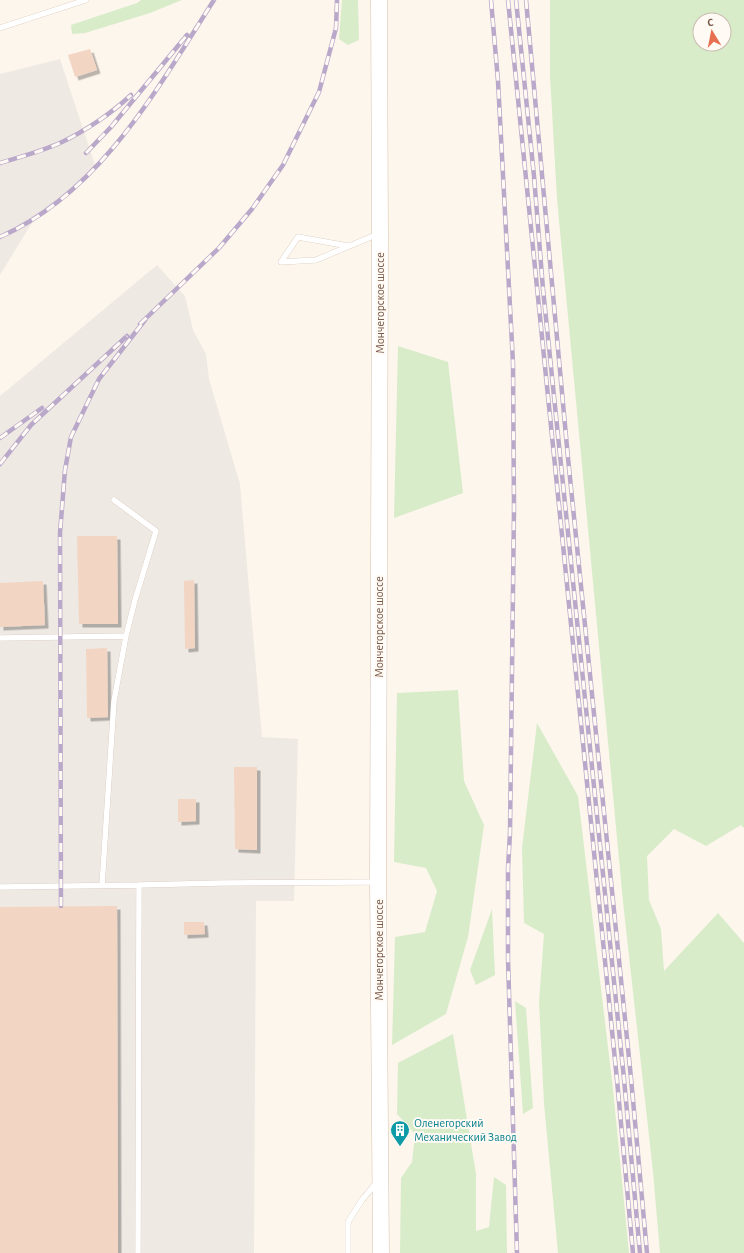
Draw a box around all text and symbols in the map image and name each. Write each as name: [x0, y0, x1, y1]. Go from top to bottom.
north arrow: [692, 12, 732, 52]
text: С: [706, 17, 714, 29]
street label: Мончегорское шоссе: [374, 252, 386, 354]
street label: Мончегорское шоссе: [373, 576, 385, 678]
street label: Мончегорское шоссе: [373, 899, 385, 1001]
place label: Оленегорский Механический Завод: [414, 1117, 517, 1143]
building icon: Оленегорский Механический Завод: [389, 1119, 411, 1147]

